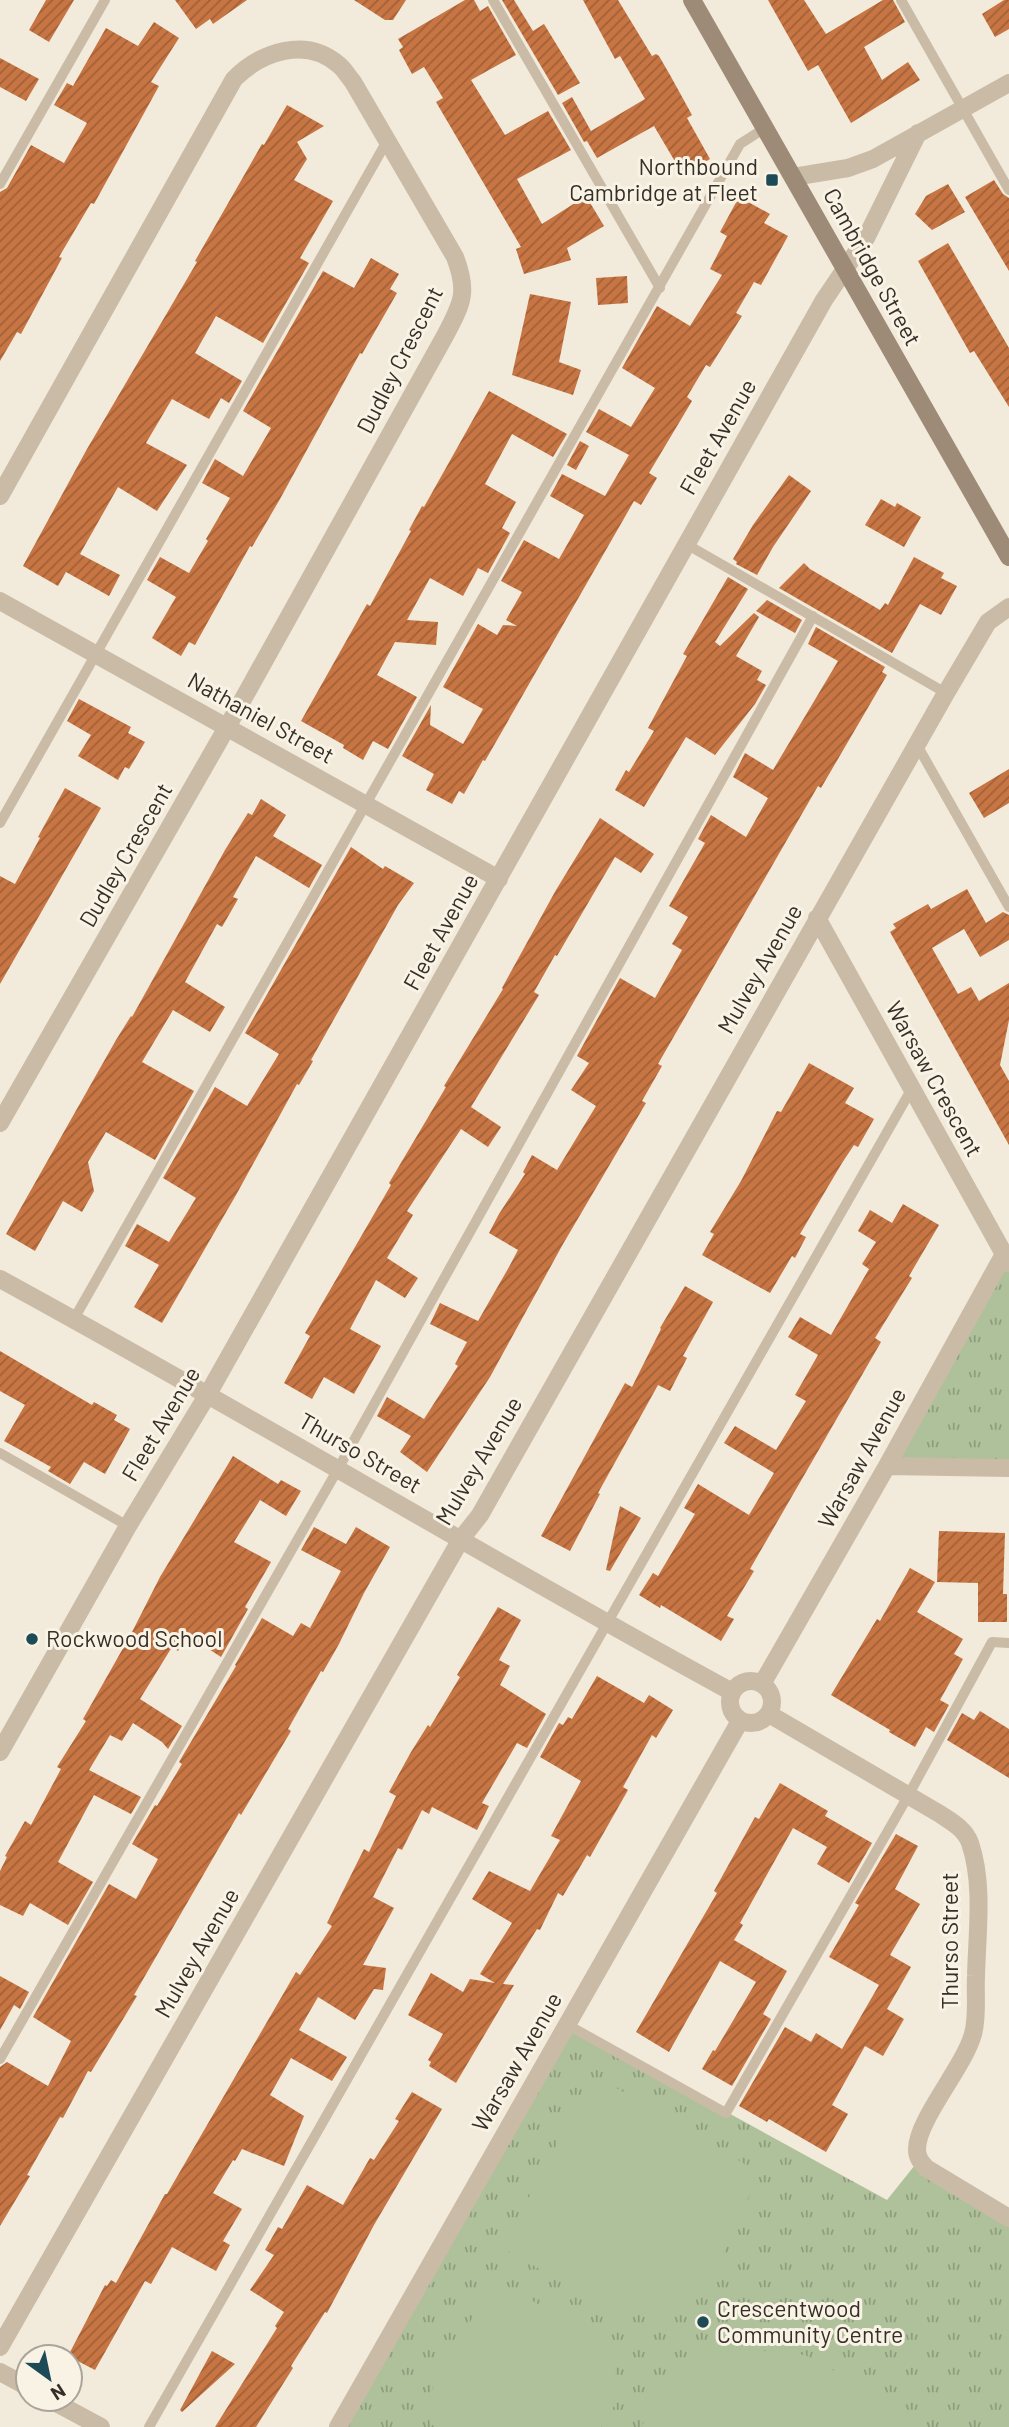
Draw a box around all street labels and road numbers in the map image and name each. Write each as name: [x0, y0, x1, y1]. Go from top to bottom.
street label: Cambridge Street: [818, 183, 928, 350]
street label: Dudley Crescent: [350, 281, 448, 438]
street label: Fleet Avenue: [673, 374, 761, 499]
street label: Nathaniel Street: [183, 665, 340, 769]
street label: Dudley Crescent: [73, 778, 178, 931]
street label: Fleet Avenue: [397, 868, 484, 995]
street label: Mulvey Avenue: [711, 899, 807, 1038]
street label: Warsaw Crescent: [881, 996, 989, 1161]
street label: Fleet Avenue: [115, 1361, 205, 1486]
street label: Warsaw Avenue: [811, 1382, 911, 1533]
street label: Mulvey Avenue: [429, 1391, 527, 1530]
street label: Thurso Street: [294, 1406, 427, 1499]
street label: Thurso Street: [935, 1872, 963, 2010]
street label: Mulvey Avenue: [148, 1883, 244, 2022]
street label: Warsaw Avenue: [465, 1987, 567, 2136]

